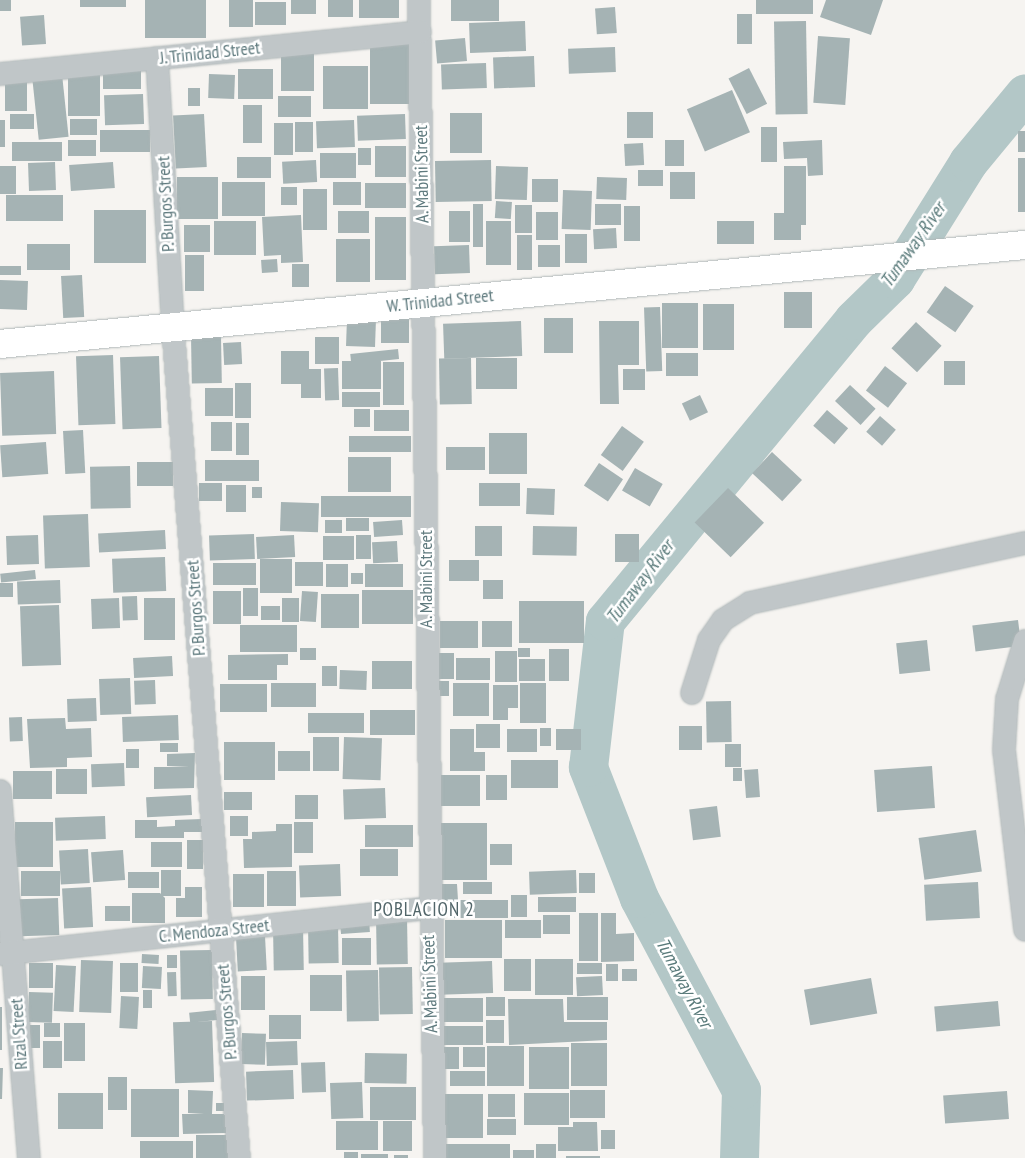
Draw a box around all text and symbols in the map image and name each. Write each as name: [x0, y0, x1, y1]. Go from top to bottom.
street label: J. Trinidad Street: [158, 37, 262, 69]
street label: A. Mabini Street: [410, 124, 434, 224]
street label: P. Burgos Street: [153, 155, 179, 253]
water label: Tumaway River: [875, 198, 951, 292]
street label: W. Trinidad Street: [385, 285, 495, 317]
street label: A. Mabini Street: [415, 529, 437, 629]
water label: Tumaway River: [601, 536, 679, 628]
street label: P. Burgos Street: [182, 559, 210, 657]
district label: POBLACION 2: [372, 899, 476, 921]
street label: C. Mendoza Street: [157, 914, 271, 948]
street label: A. Mabini Street: [417, 934, 443, 1034]
water label: Tumaway River: [651, 934, 717, 1032]
street label: P. Burgos Street: [212, 963, 242, 1061]
street label: Rizal Street: [6, 998, 32, 1070]

